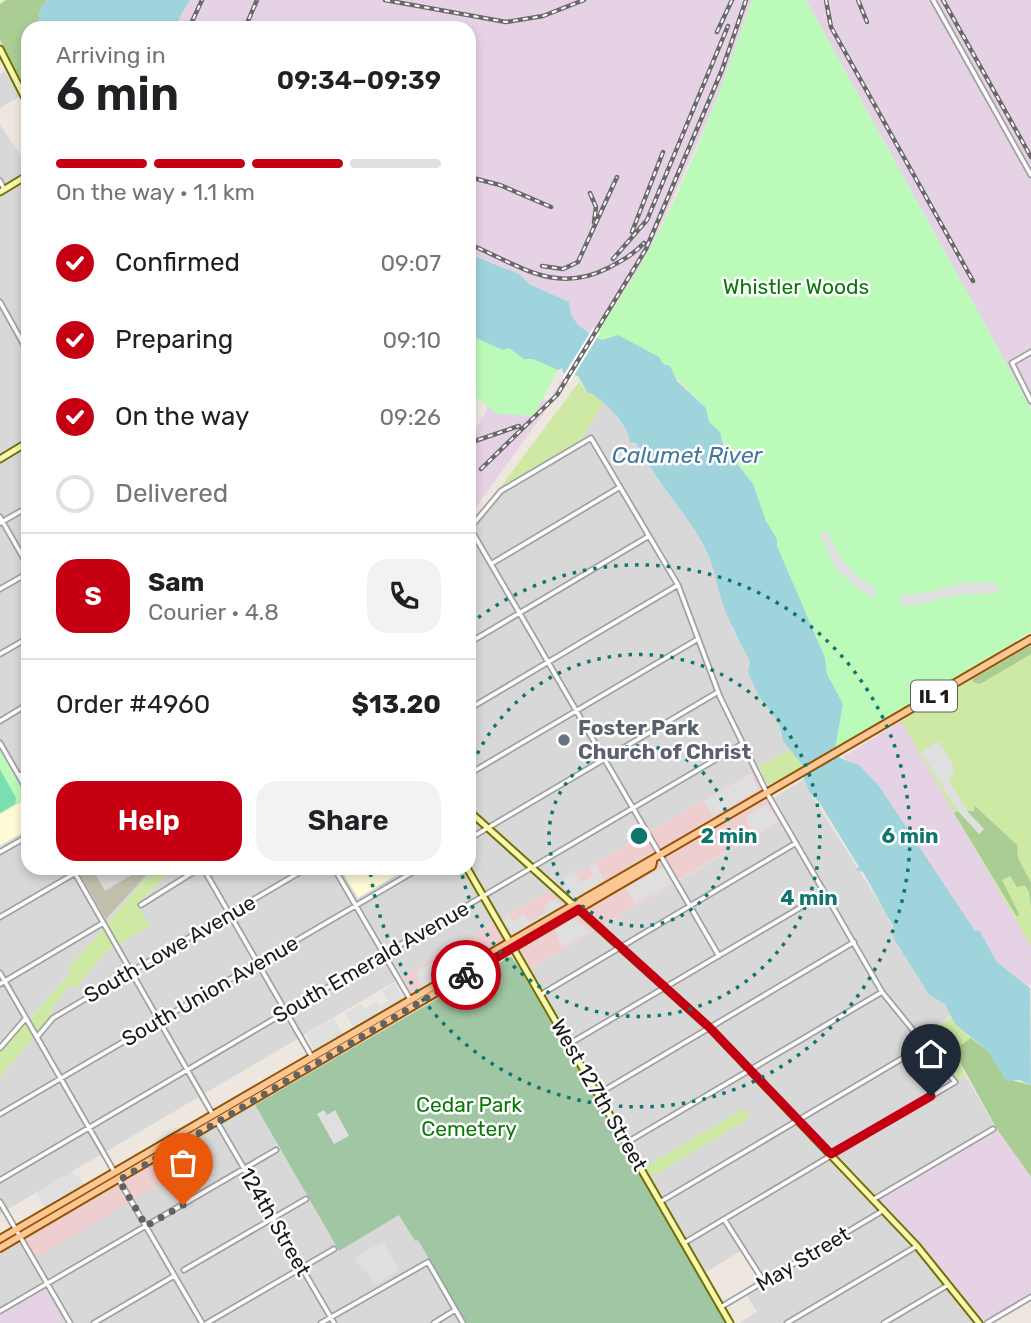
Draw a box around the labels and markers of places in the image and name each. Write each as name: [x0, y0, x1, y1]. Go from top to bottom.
place label: Foster Park Church of Christ: [578, 715, 751, 764]
marker: Foster Park Church of Christ: [556, 732, 572, 748]
centre of rings: [627, 824, 651, 848]
pin: [901, 1024, 961, 1096]
pin: [153, 1133, 213, 1205]

